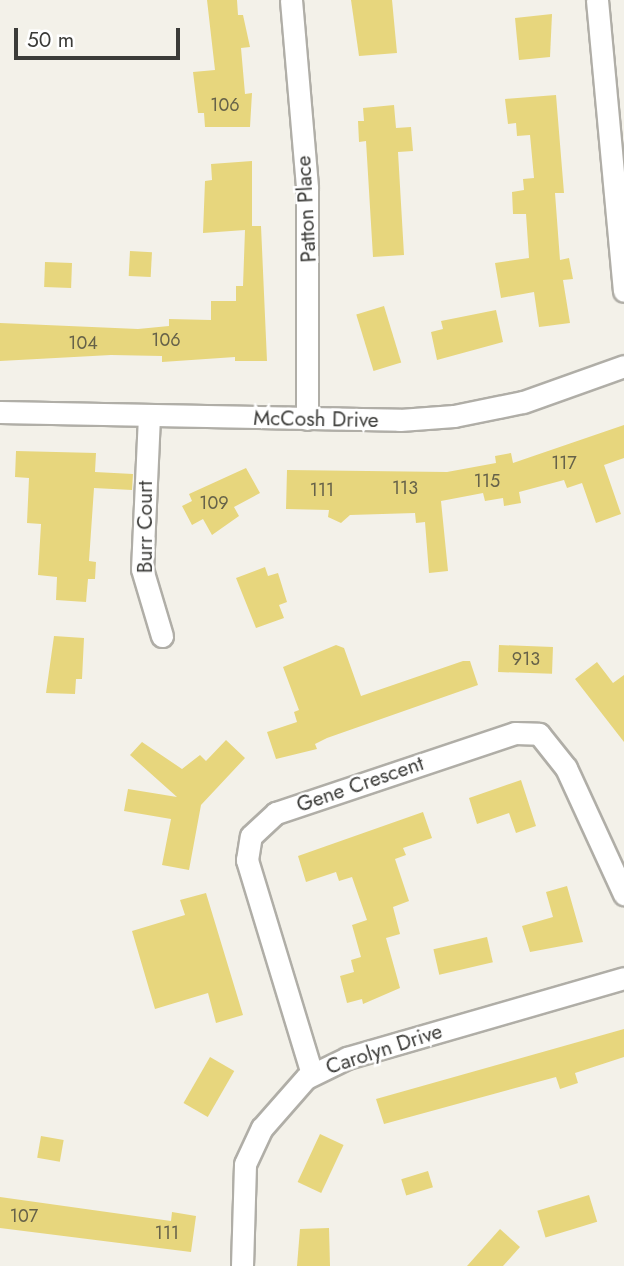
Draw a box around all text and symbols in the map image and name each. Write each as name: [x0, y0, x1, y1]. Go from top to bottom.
scale bar: [18, 14, 184, 58]
text: 50 m: [27, 25, 74, 55]
house number: 106: [210, 94, 240, 116]
street label: Patton Place: [291, 155, 321, 263]
house number: 106: [151, 329, 181, 351]
house number: 104: [68, 332, 98, 354]
street label: McCosh Drive: [253, 405, 379, 433]
house number: 117: [551, 452, 577, 474]
house number: 115: [474, 470, 500, 492]
house number: 113: [392, 477, 418, 499]
house number: 111: [310, 479, 334, 501]
street label: Burr Court: [132, 481, 158, 573]
house number: 109: [199, 492, 229, 514]
house number: 913: [512, 648, 540, 670]
street label: Gene Crescent: [293, 750, 427, 818]
street label: Carolyn Drive: [323, 1018, 445, 1080]
house number: 107: [10, 1205, 38, 1227]
house number: 111: [155, 1222, 179, 1244]

